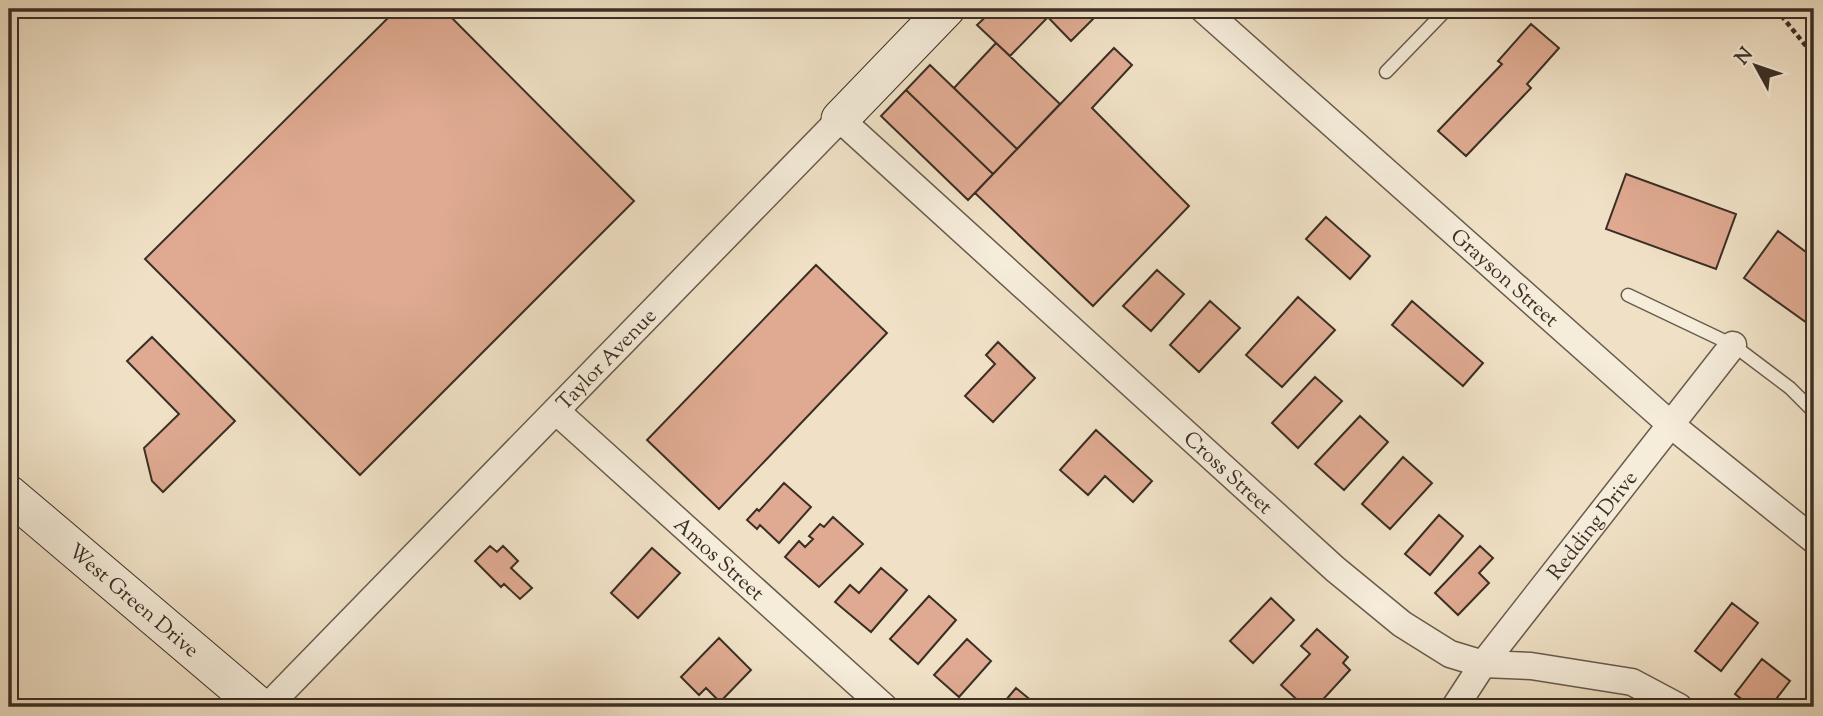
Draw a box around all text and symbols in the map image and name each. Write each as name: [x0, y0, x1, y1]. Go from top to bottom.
north arrow: [1722, 32, 1792, 102]
text: N: [1730, 42, 1760, 71]
street label: Grayson Street: [1443, 223, 1564, 335]
street label: Taylor Avenue: [551, 302, 665, 418]
street label: Cross Street: [1176, 425, 1278, 522]
street label: Redding Drive: [1541, 465, 1646, 587]
street label: Amos Street: [666, 511, 770, 609]
street label: West Green Drive: [61, 537, 205, 666]

